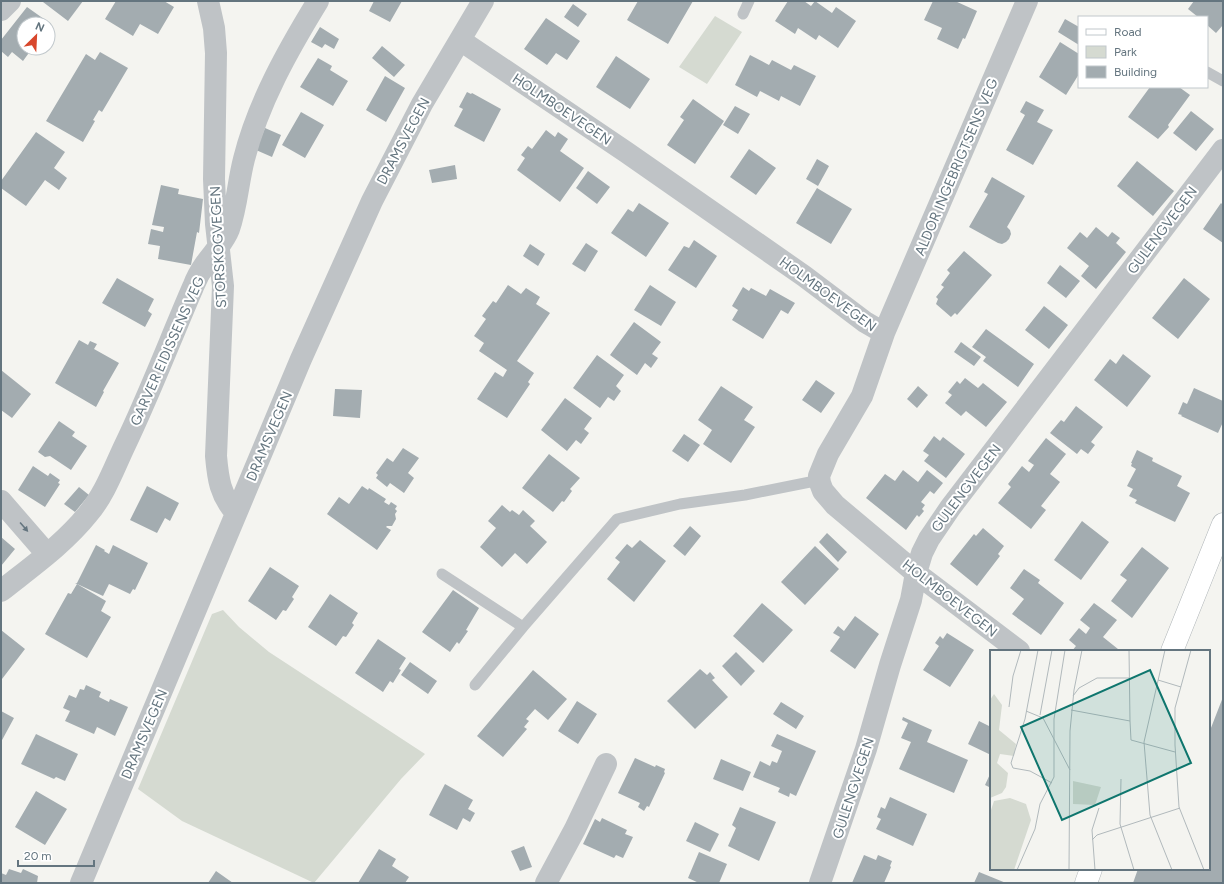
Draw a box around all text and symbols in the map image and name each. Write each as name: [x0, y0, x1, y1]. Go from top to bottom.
north arrow: [16, 16, 56, 56]
legend: [1078, 16, 1208, 88]
text: N: [33, 20, 46, 35]
text: Road: [1114, 25, 1142, 39]
text: Park: [1114, 45, 1137, 59]
text: Building: [1114, 65, 1157, 79]
street label: HOLMBOEVEGEN: [509, 70, 615, 149]
street label: ALDOR INGEBRIGTSENS VEG: [911, 76, 1002, 258]
street label: DRAMSVEGEN: [373, 95, 434, 188]
street label: GULENGVEGEN: [1124, 183, 1201, 277]
street label: STORSKOGVEGEN: [207, 185, 230, 309]
street label: HOLMBOEVEGEN: [776, 253, 880, 335]
street label: GARVER EIDISSENS VEG: [127, 274, 208, 428]
street label: DRAMSVEGEN: [243, 389, 296, 484]
street label: GULENGVEGEN: [928, 441, 1005, 535]
one-way arrow: [20, 522, 29, 533]
street label: HOLMBOEVEGEN: [899, 556, 1001, 641]
inset map: [990, 650, 1210, 870]
street label: DRAMSVEGEN: [118, 687, 171, 782]
street label: GULENGVEGEN: [829, 735, 878, 841]
scale bar: [18, 842, 94, 868]
text: 20 m: [24, 849, 52, 863]

